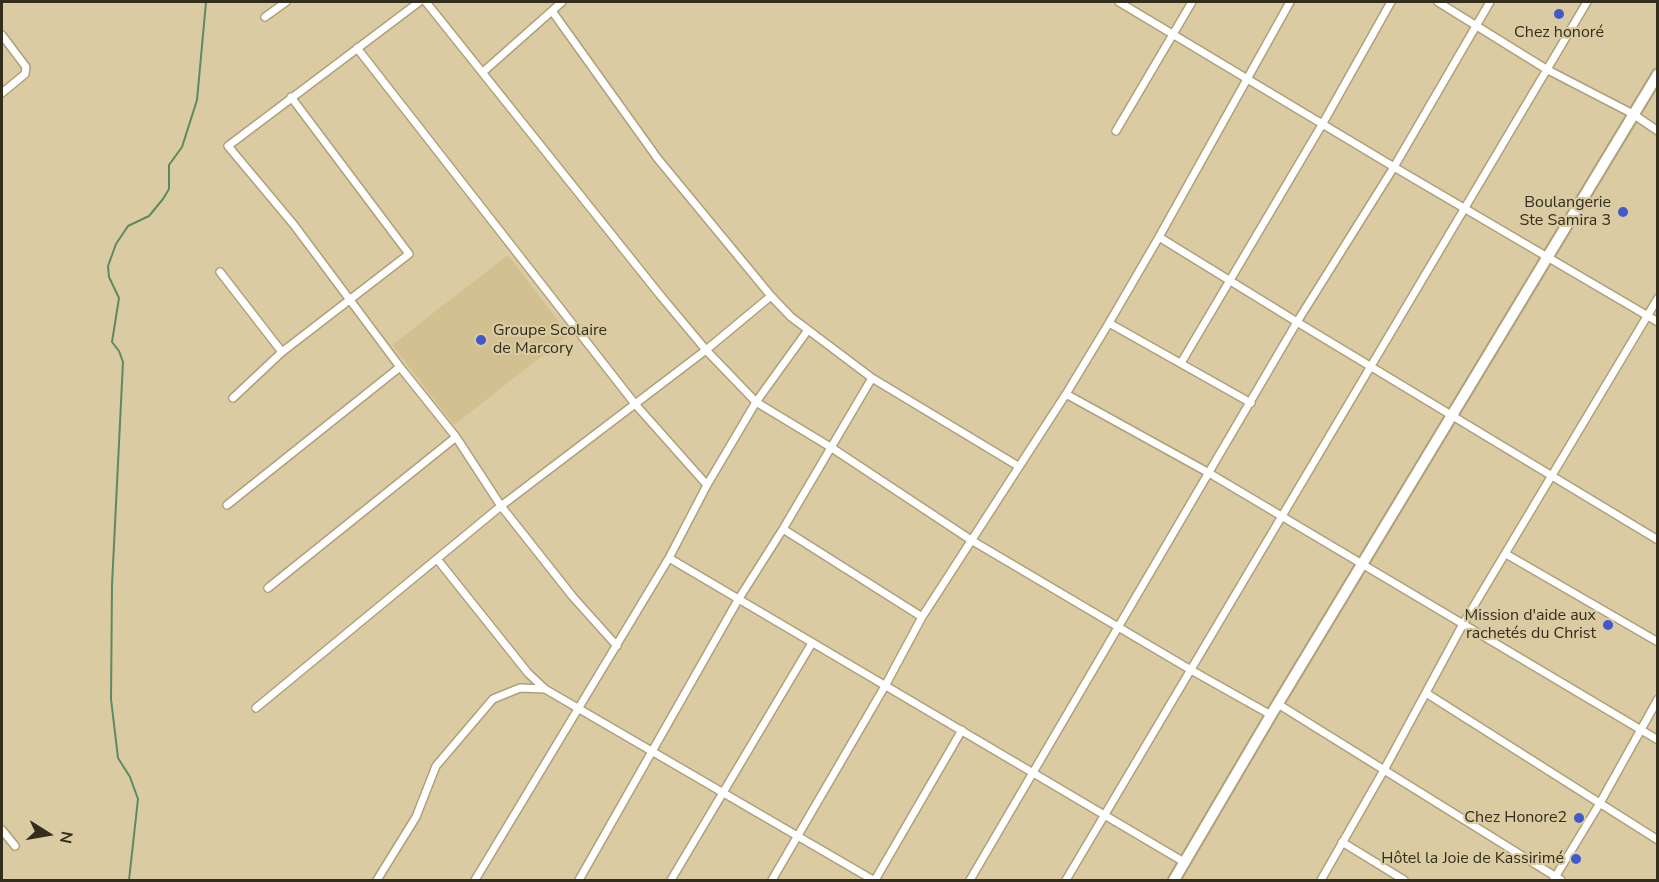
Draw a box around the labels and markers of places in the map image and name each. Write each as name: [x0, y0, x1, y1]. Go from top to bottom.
marker: Chez honoré: [1552, 7, 1566, 21]
place label: Chez honoré: [1514, 23, 1604, 43]
place label: Boulangerie Ste Samira 3: [1519, 193, 1611, 231]
marker: Boulangerie Ste Samira 3: [1616, 205, 1630, 219]
place label: Groupe Scolaire de Marcory: [493, 321, 607, 359]
marker: Groupe Scolaire de Marcory: [474, 333, 488, 347]
place label: Mission d'aide aux rachetés du Christ: [1465, 606, 1596, 644]
marker: Mission d'aide aux rachetés du Christ: [1601, 618, 1615, 632]
place label: Chez Honore2: [1464, 808, 1567, 828]
marker: Chez Honore2: [1572, 811, 1586, 825]
place label: Hôtel la Joie de Kassirimé: [1381, 849, 1564, 869]
marker: Hôtel la Joie de Kassirimé: [1569, 852, 1583, 866]

